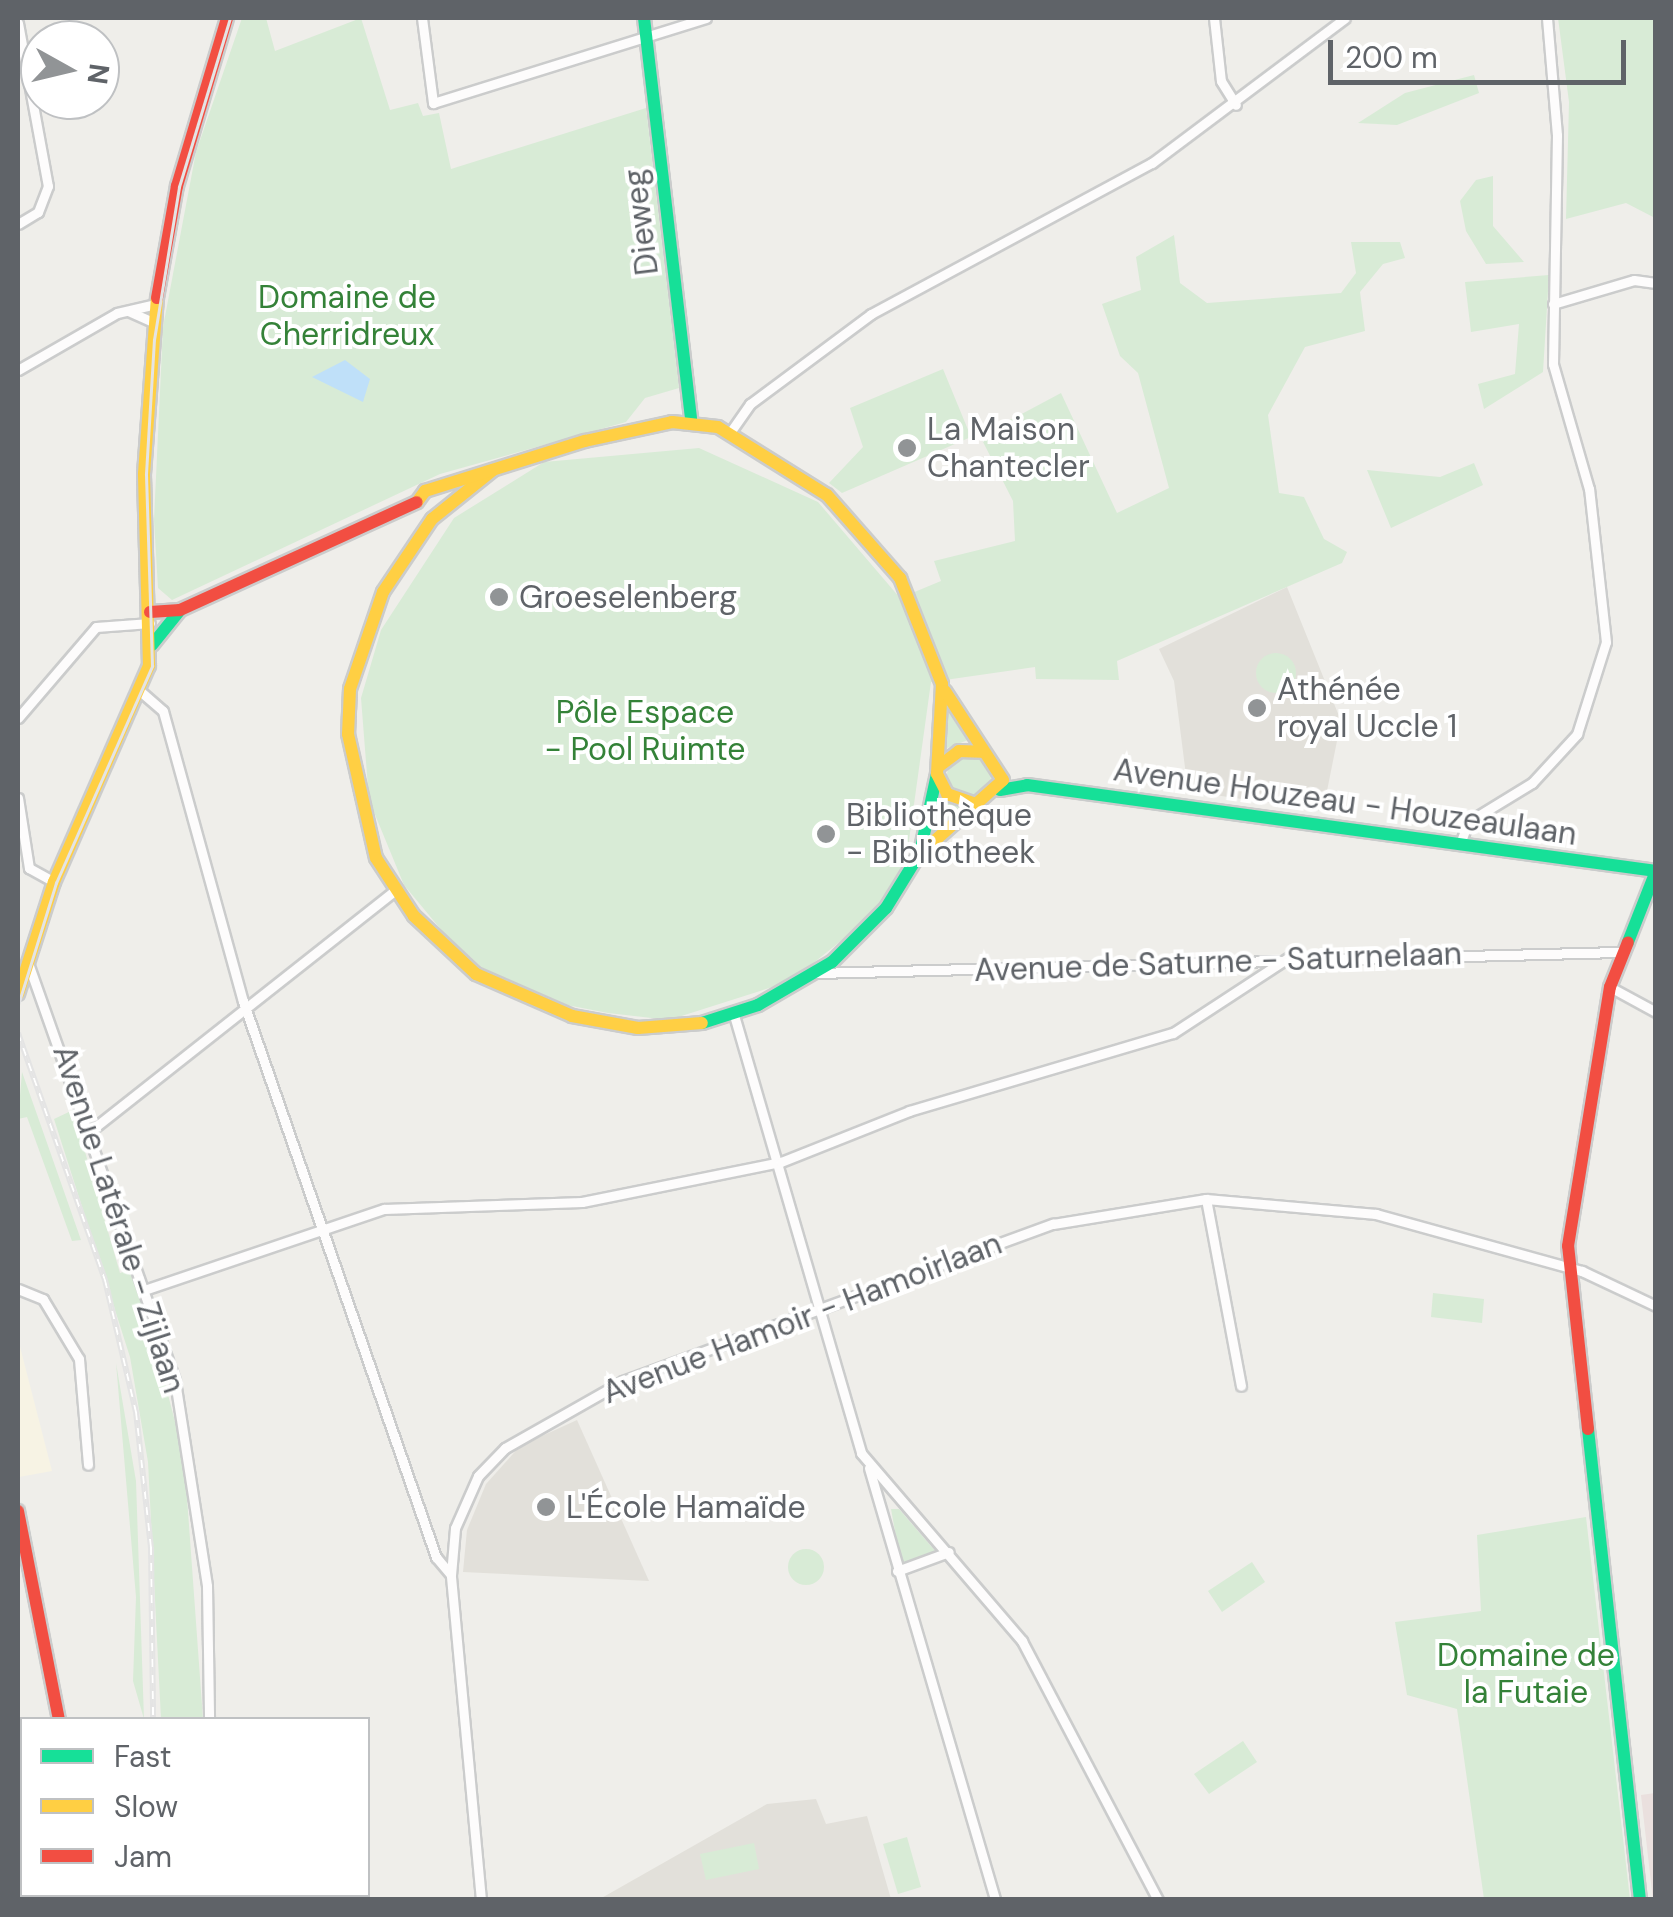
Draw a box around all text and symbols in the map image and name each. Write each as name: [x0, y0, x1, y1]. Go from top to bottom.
north arrow: [20, 20, 120, 120]
scale bar: [1333, 20, 1630, 82]
text: 200 m: [1345, 38, 1438, 77]
text: N: [78, 61, 118, 87]
street label: Dieweg: [615, 167, 667, 277]
park label: Domaine de Cherridreux: [258, 279, 436, 354]
place label: La Maison Chantecler: [927, 411, 1090, 486]
marker: La Maison Chantecler: [896, 437, 918, 459]
place label: Groeselenberg: [519, 578, 737, 616]
marker: Groeselenberg: [488, 586, 510, 608]
place label: Athénée royal Uccle 1: [1277, 671, 1457, 746]
park label: Pôle Espace - Pool Ruimte: [545, 694, 745, 769]
marker: Athénée royal Uccle 1: [1246, 697, 1268, 719]
street label: Avenue Houzeau - Houzeaulaan: [1111, 750, 1579, 854]
place label: Bibliothèque - Bibliotheek: [846, 797, 1035, 872]
marker: Bibliothèque - Bibliotheek: [815, 823, 837, 845]
street label: Avenue de Saturne - Saturnelaan: [973, 934, 1463, 990]
street label: Avenue Latérale - Zijlaan: [45, 1040, 193, 1398]
street label: Avenue Hamoir - Hamoirlaan: [597, 1224, 1007, 1412]
place label: L'École Hamaïde: [566, 1488, 806, 1526]
marker: L'École Hamaïde: [535, 1496, 557, 1518]
park label: Domaine de la Futaie: [1437, 1637, 1615, 1712]
legend: [20, 1717, 370, 1897]
text: Fast: [114, 1737, 172, 1776]
text: Slow: [114, 1787, 178, 1826]
text: Jam: [114, 1837, 172, 1876]

